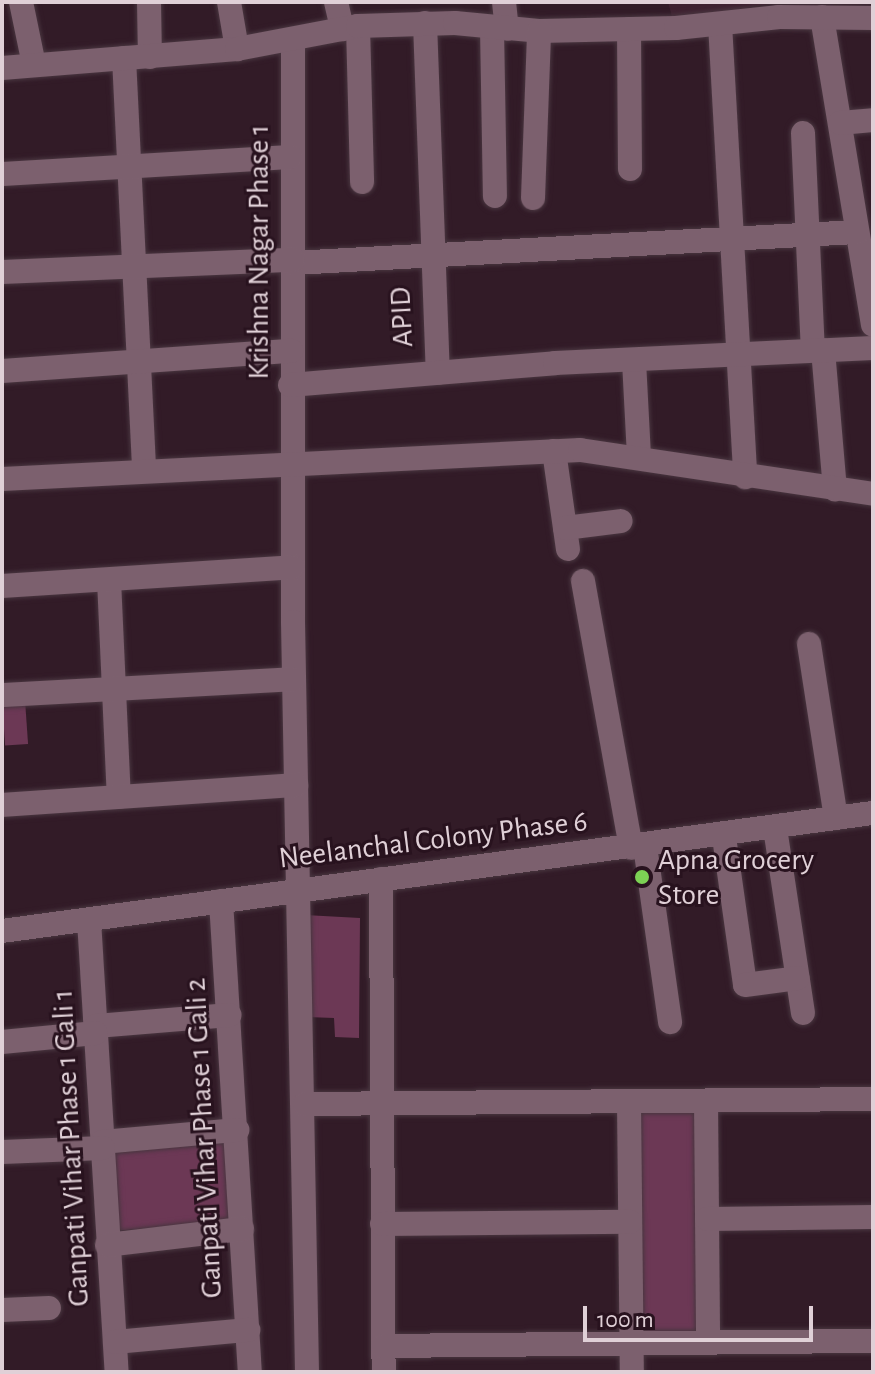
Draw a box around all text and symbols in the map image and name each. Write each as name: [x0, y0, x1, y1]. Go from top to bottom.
street label: Krishna Nagar Phase 1: [241, 124, 277, 380]
street label: APID: [382, 286, 422, 348]
street label: Neelanchal Colony Phase 6: [277, 803, 589, 877]
place label: Apna Grocery Store: [658, 842, 814, 912]
marker: Apna Grocery Store: [633, 868, 651, 886]
street label: Ganpati Vihar Phase 1 Gali 2: [178, 977, 230, 1299]
street label: Ganpati Vihar Phase 1 Gali 1: [45, 989, 97, 1307]
scale bar: [587, 1290, 817, 1340]
text: 100 m: [597, 1308, 654, 1332]

